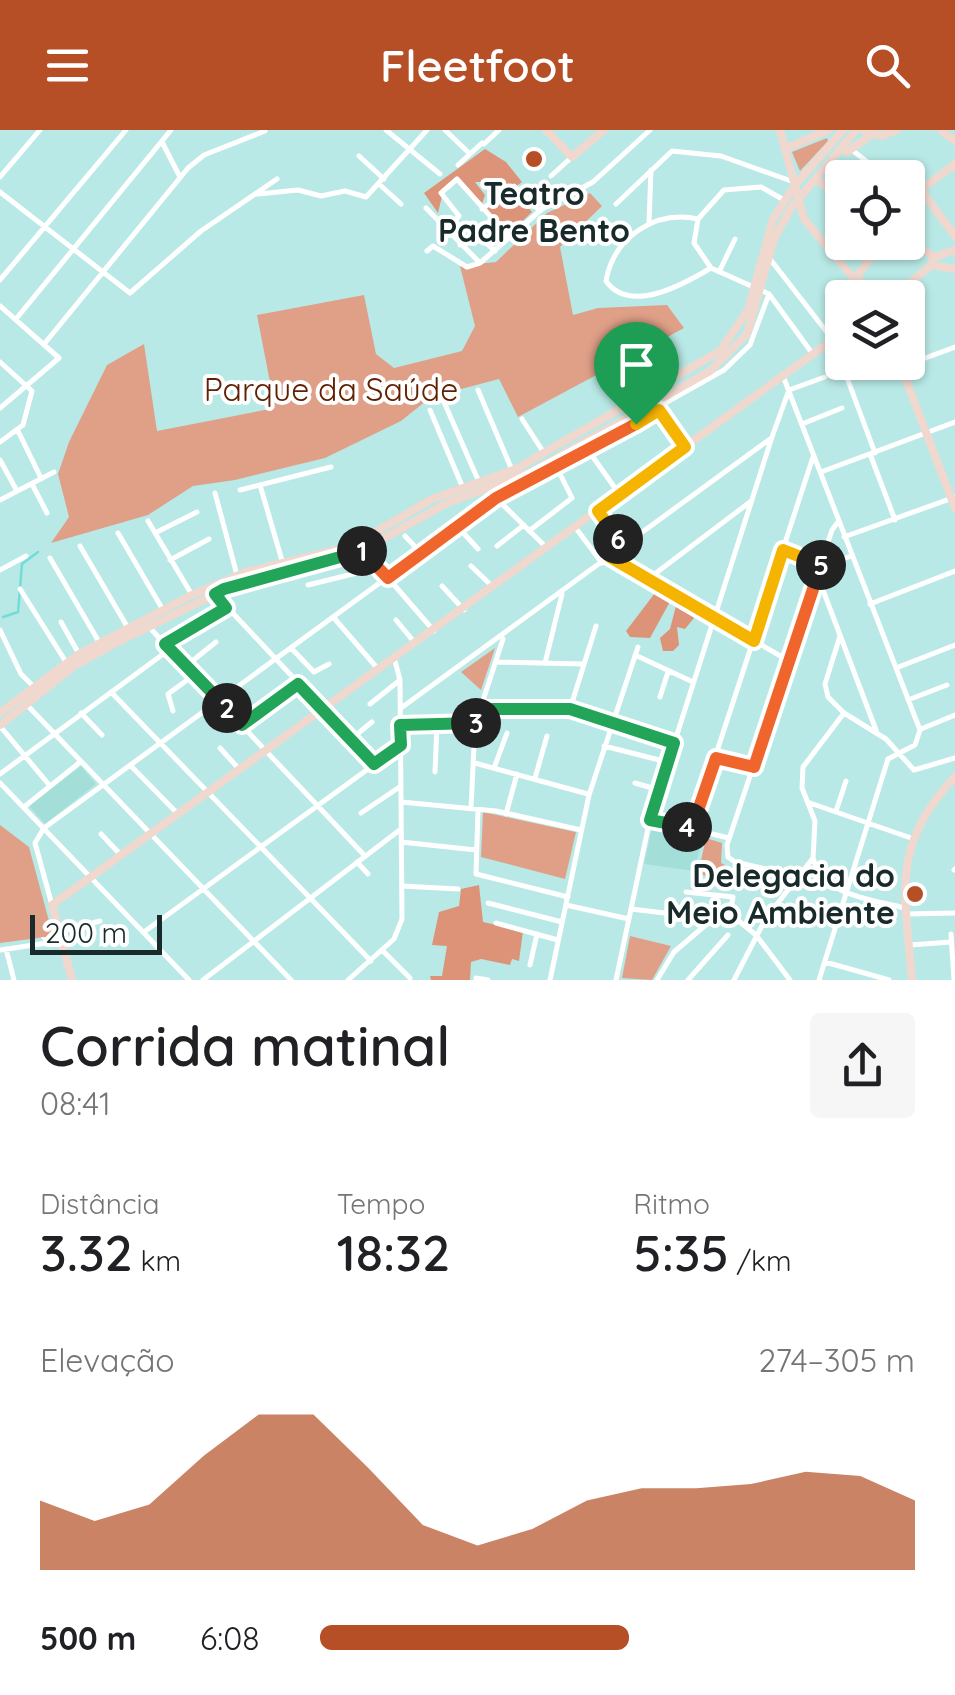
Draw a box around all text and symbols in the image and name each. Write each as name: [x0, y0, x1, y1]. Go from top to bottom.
text: Fleetfoot: [380, 37, 575, 93]
icon: menu: [40, 38, 95, 93]
icon: search: [860, 38, 915, 93]
marker: Teatro Padre Bento: [523, 148, 545, 170]
map controls: [825, 160, 925, 380]
button: locate: [825, 160, 925, 260]
place label: Teatro Padre Bento: [438, 173, 630, 250]
button: layers: [825, 280, 925, 380]
pin: [594, 322, 679, 425]
icon: arrive: [609, 337, 664, 392]
park label: Parque da Saúde: [204, 369, 458, 409]
pin: 6: [593, 514, 643, 564]
text: 6: [610, 521, 626, 556]
pin: 1: [337, 526, 387, 576]
text: 1: [357, 533, 367, 568]
pin: 5: [796, 540, 846, 590]
text: 5: [813, 547, 829, 582]
pin: 2: [202, 683, 252, 733]
text: 2: [219, 690, 235, 725]
pin: 3: [451, 698, 501, 748]
text: 3: [468, 705, 484, 740]
pin: 4: [662, 802, 712, 852]
text: 4: [679, 809, 695, 844]
place label: Delegacia do Meio Ambiente: [666, 855, 895, 932]
marker: Delegacia do Meio Ambiente: [904, 883, 926, 905]
scale bar: [30, 910, 162, 954]
text: 200 m: [45, 915, 127, 950]
text: Corrida matinal: [40, 1011, 450, 1080]
button: share: [810, 1013, 915, 1118]
text: 08:41: [40, 1083, 111, 1123]
text: Distância: [40, 1186, 159, 1221]
text: Tempo: [337, 1186, 425, 1221]
text: Ritmo: [633, 1186, 710, 1221]
text: 3.32: [40, 1221, 133, 1284]
text: 18:32: [337, 1221, 450, 1284]
text: 5:35: [633, 1221, 729, 1284]
text: km: [133, 1243, 181, 1278]
text: /km: [729, 1243, 792, 1278]
text: Elevação: [40, 1340, 175, 1380]
text: 274–305 m: [758, 1340, 915, 1380]
text: 500 m: [40, 1618, 136, 1658]
text: 6:08: [200, 1618, 260, 1658]

